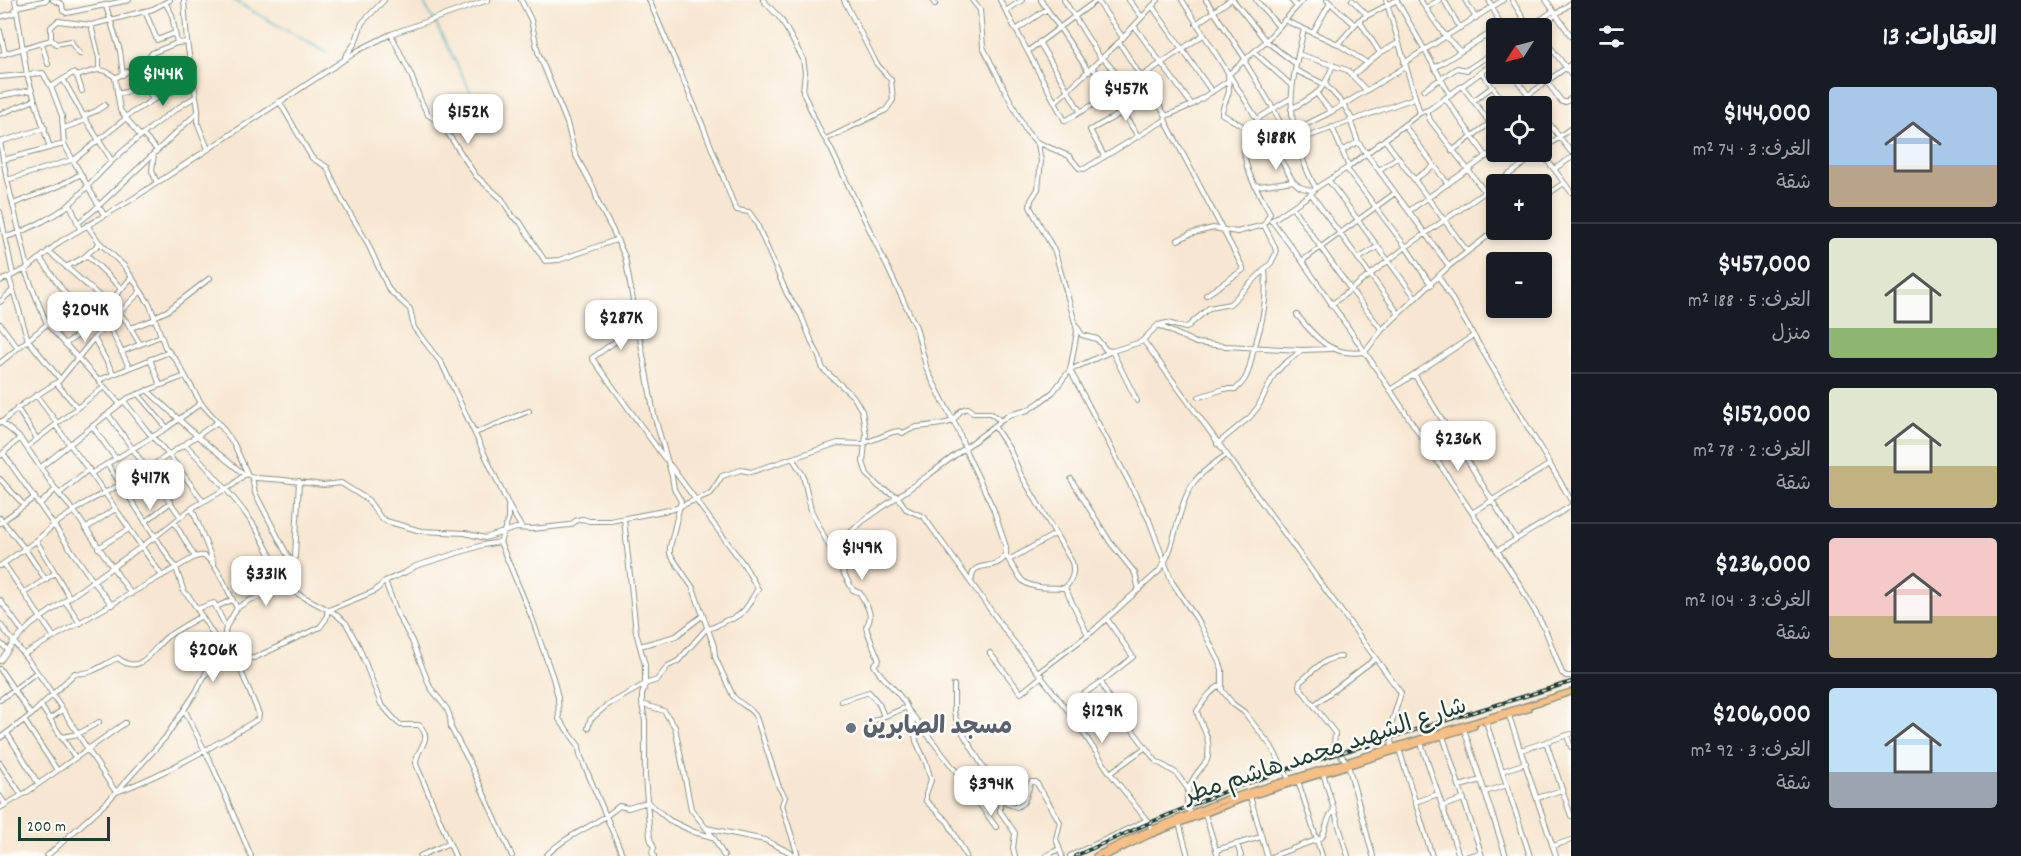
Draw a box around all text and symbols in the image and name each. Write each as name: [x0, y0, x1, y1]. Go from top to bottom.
north arrow: [1486, 18, 1552, 84]
map controls: [1486, 18, 1552, 318]
icon: filters: [1595, 20, 1628, 53]
text: العقارات: 13: [1882, 20, 1997, 57]
pin: $144K: [121, 56, 205, 107]
text: $144K: [143, 61, 183, 89]
pin: $457K: [1084, 71, 1168, 122]
text: $457K: [1104, 76, 1148, 104]
pin: $152K: [426, 94, 510, 145]
button: locate: [1486, 96, 1552, 162]
text: $144,000: [1723, 96, 1811, 133]
text: $152K: [447, 99, 489, 127]
icon: home: [1877, 111, 1949, 183]
pin: $188K: [1234, 120, 1318, 171]
text: $188K: [1256, 125, 1296, 153]
text: الغرف: 3 · 74 m²: [1693, 137, 1811, 165]
text: شقة: [1776, 170, 1811, 198]
button: +: [1486, 174, 1552, 240]
text: $457,000: [1718, 247, 1811, 284]
button: −: [1486, 252, 1552, 318]
icon: home: [1877, 262, 1949, 334]
text: الغرف: 5 · 188 m²: [1688, 288, 1811, 316]
pin: $204K: [43, 292, 127, 343]
text: $204K: [61, 297, 109, 325]
pin: $287K: [579, 300, 663, 351]
text: $287K: [599, 305, 643, 333]
text: منزل: [1772, 321, 1811, 349]
text: $152,000: [1721, 397, 1811, 434]
icon: home: [1877, 412, 1949, 484]
pin: $236K: [1416, 421, 1500, 472]
text: $236K: [1435, 426, 1481, 454]
text: الغرف: 2 · 78 m²: [1693, 438, 1811, 466]
pin: $417K: [108, 460, 192, 511]
text: $417K: [130, 465, 170, 493]
text: شقة: [1776, 471, 1811, 499]
pin: $149K: [820, 530, 904, 581]
text: $149K: [841, 535, 883, 563]
text: $236,000: [1715, 547, 1811, 584]
pin: $331K: [224, 556, 308, 607]
text: $331K: [245, 561, 287, 589]
icon: home: [1877, 562, 1949, 634]
text: الغرف: 3 · 104 m²: [1685, 588, 1811, 616]
text: شقة: [1776, 621, 1811, 649]
pin: $206K: [171, 632, 255, 683]
text: $206K: [189, 637, 237, 665]
street label: شارع الشهيد محمد هاشم مطر: [1178, 690, 1472, 814]
pin: $129K: [1060, 693, 1144, 744]
text: $206,000: [1712, 697, 1811, 734]
text: $129K: [1081, 698, 1123, 726]
place label: مسجد الصابرين: [863, 711, 1012, 745]
icon: home: [1877, 712, 1949, 784]
marker: مسجد الصابرين: [844, 721, 858, 735]
text: الغرف: 3 · 92 m²: [1691, 738, 1811, 766]
pin: $394K: [949, 766, 1033, 817]
text: $394K: [968, 771, 1014, 799]
text: شقة: [1776, 771, 1811, 799]
scale bar: [18, 814, 110, 842]
text: 200 m: [27, 816, 66, 839]

